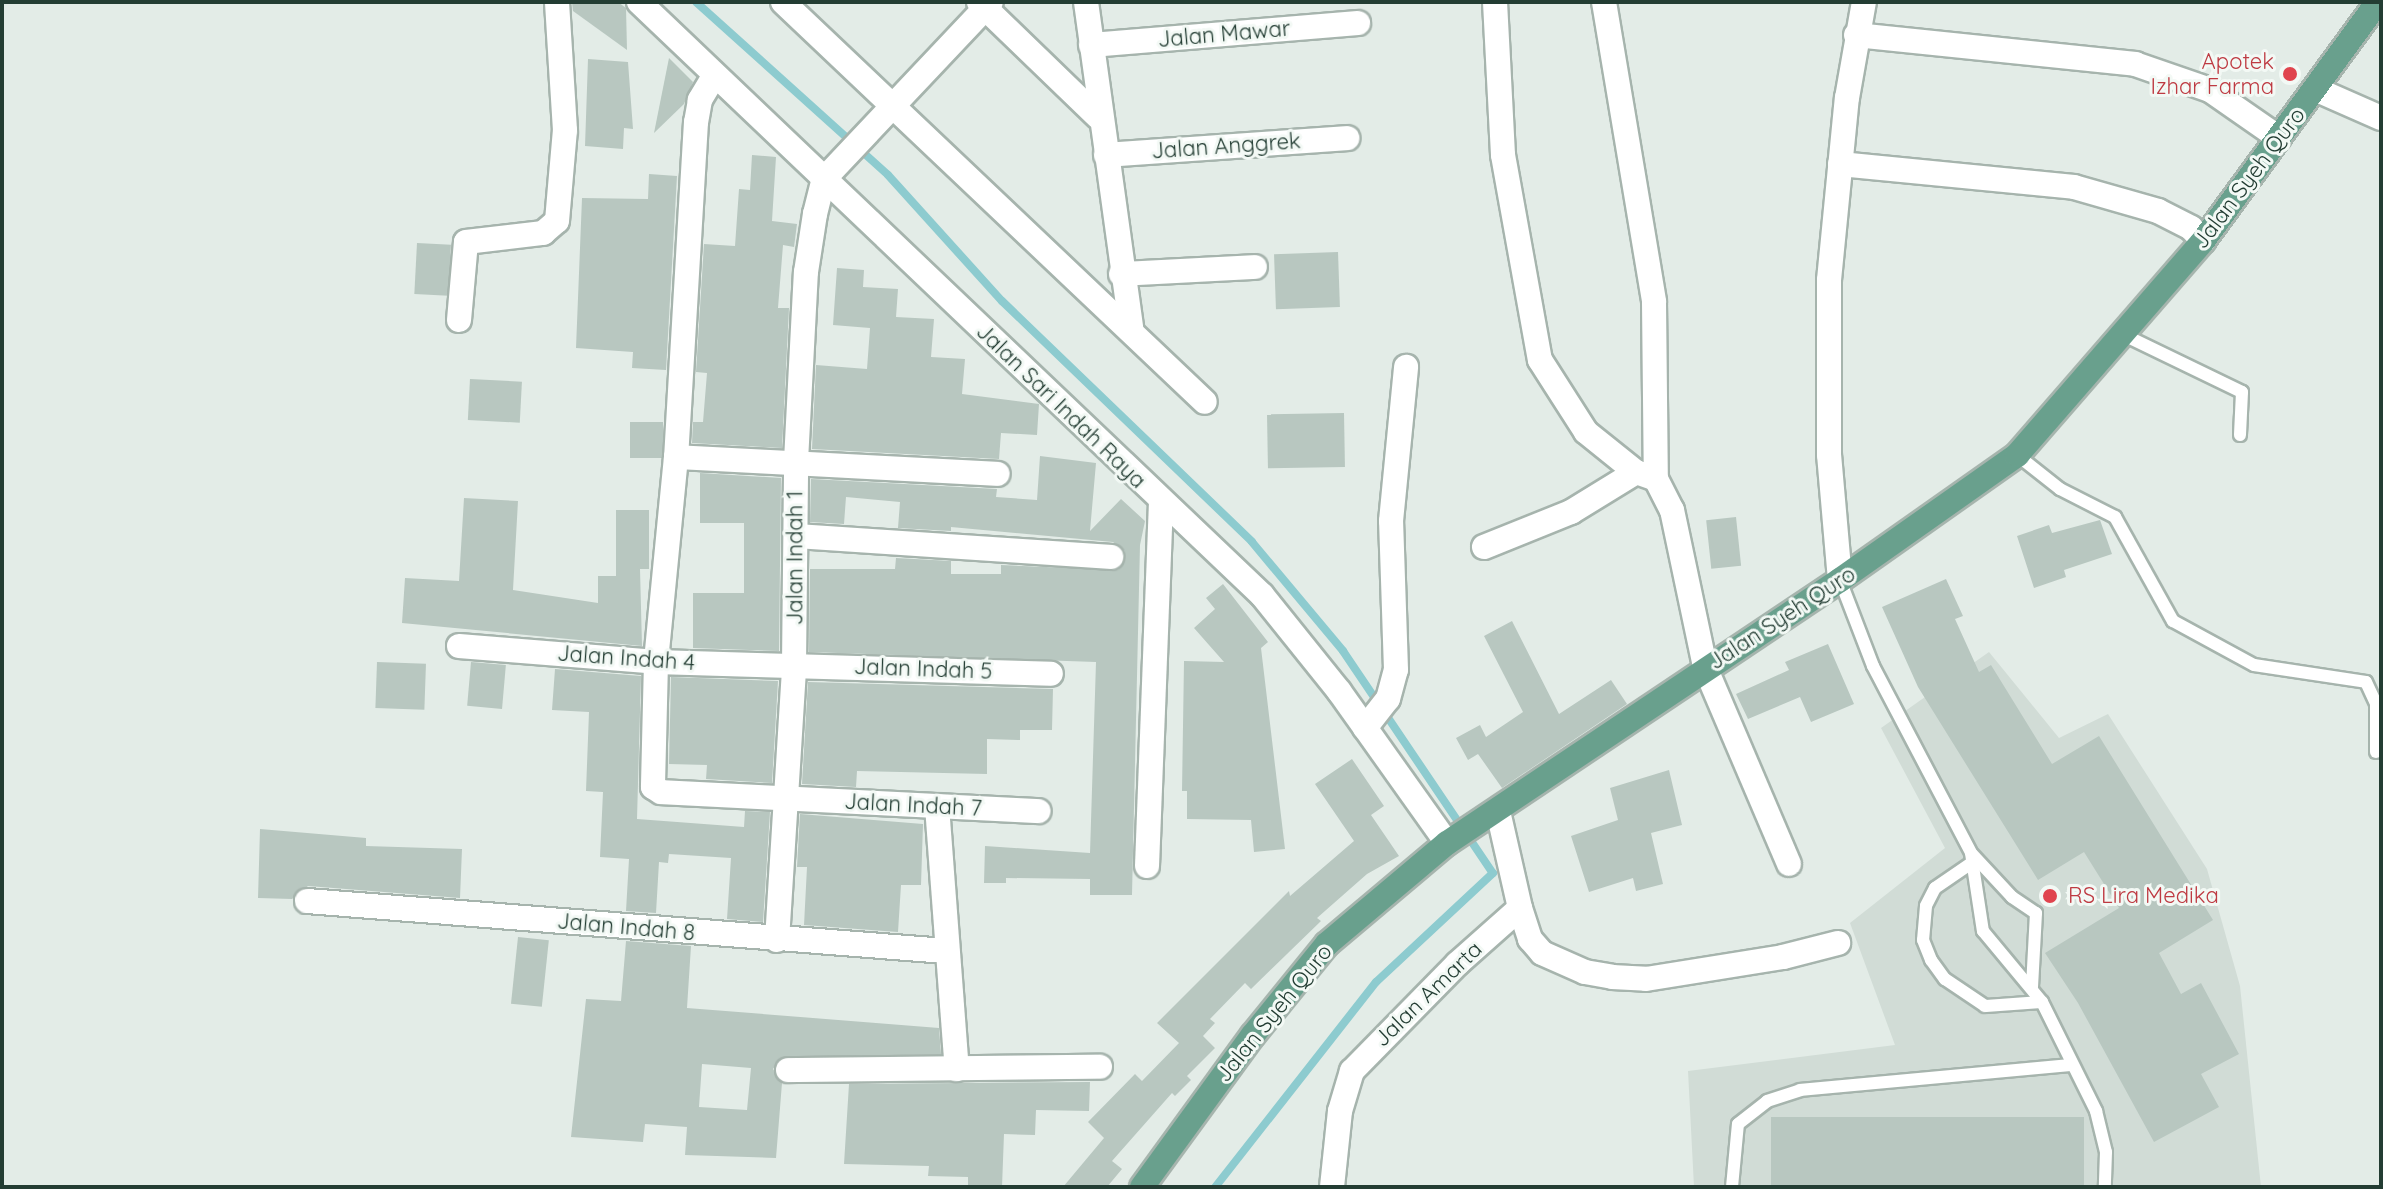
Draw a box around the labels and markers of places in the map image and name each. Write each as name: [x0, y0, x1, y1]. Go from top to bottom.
place label: Apotek Izhar Farma: [2150, 48, 2274, 100]
marker: Apotek Izhar Farma: [2281, 65, 2299, 83]
place label: RS Lira Medika: [2068, 883, 2219, 909]
marker: RS Lira Medika: [2039, 885, 2061, 907]

